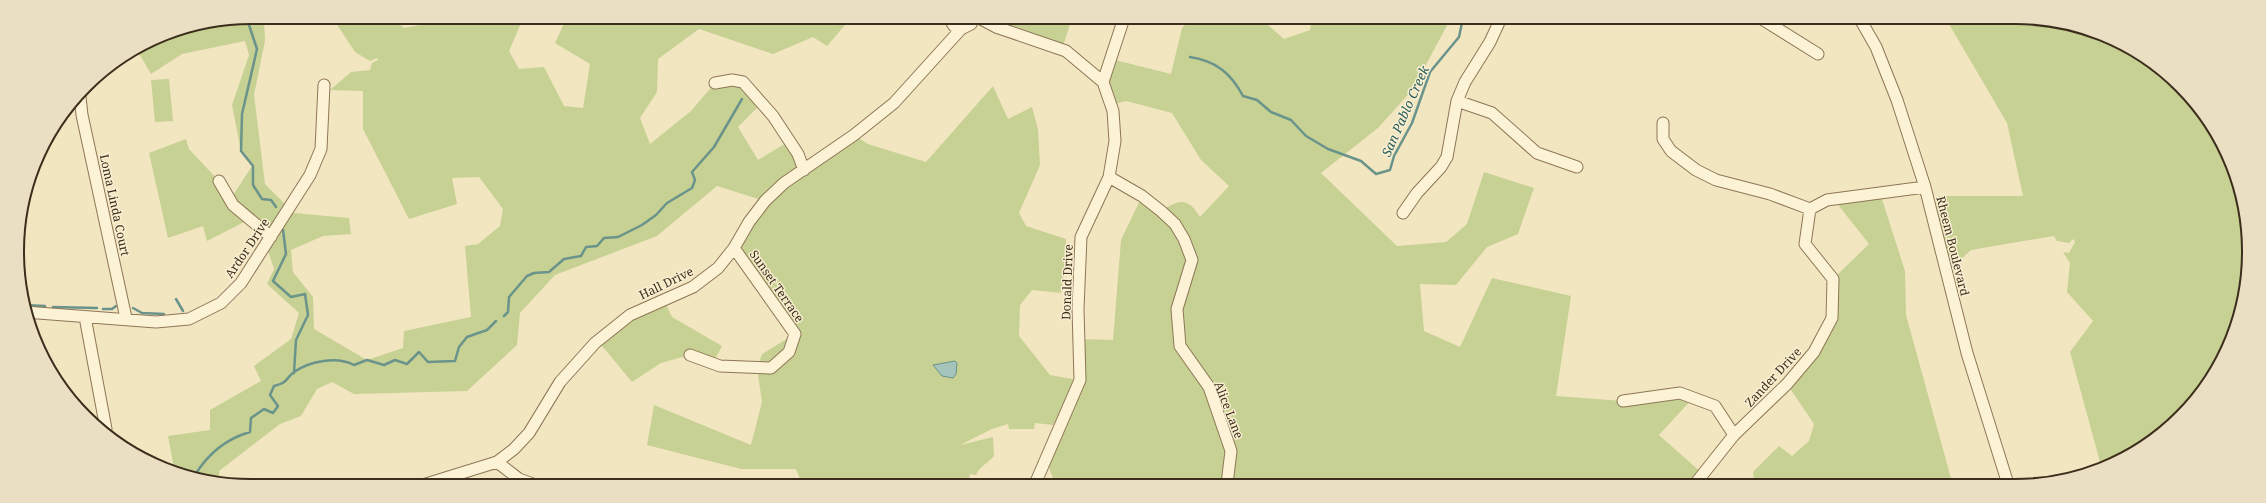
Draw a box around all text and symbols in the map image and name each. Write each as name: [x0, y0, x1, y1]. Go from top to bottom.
water label: San Pablo Creek: [1377, 62, 1433, 159]
street label: Loma Linda Court: [96, 153, 134, 257]
street label: Rheem Boulevard: [1932, 194, 1974, 298]
street label: Ardor Drive: [221, 215, 273, 281]
street label: Donald Drive: [1057, 244, 1077, 320]
street label: Sunset Terrace: [746, 247, 808, 325]
street label: Hall Drive: [636, 263, 696, 303]
street label: Zander Drive: [1741, 344, 1805, 410]
street label: Alice Lane: [1210, 379, 1248, 441]

